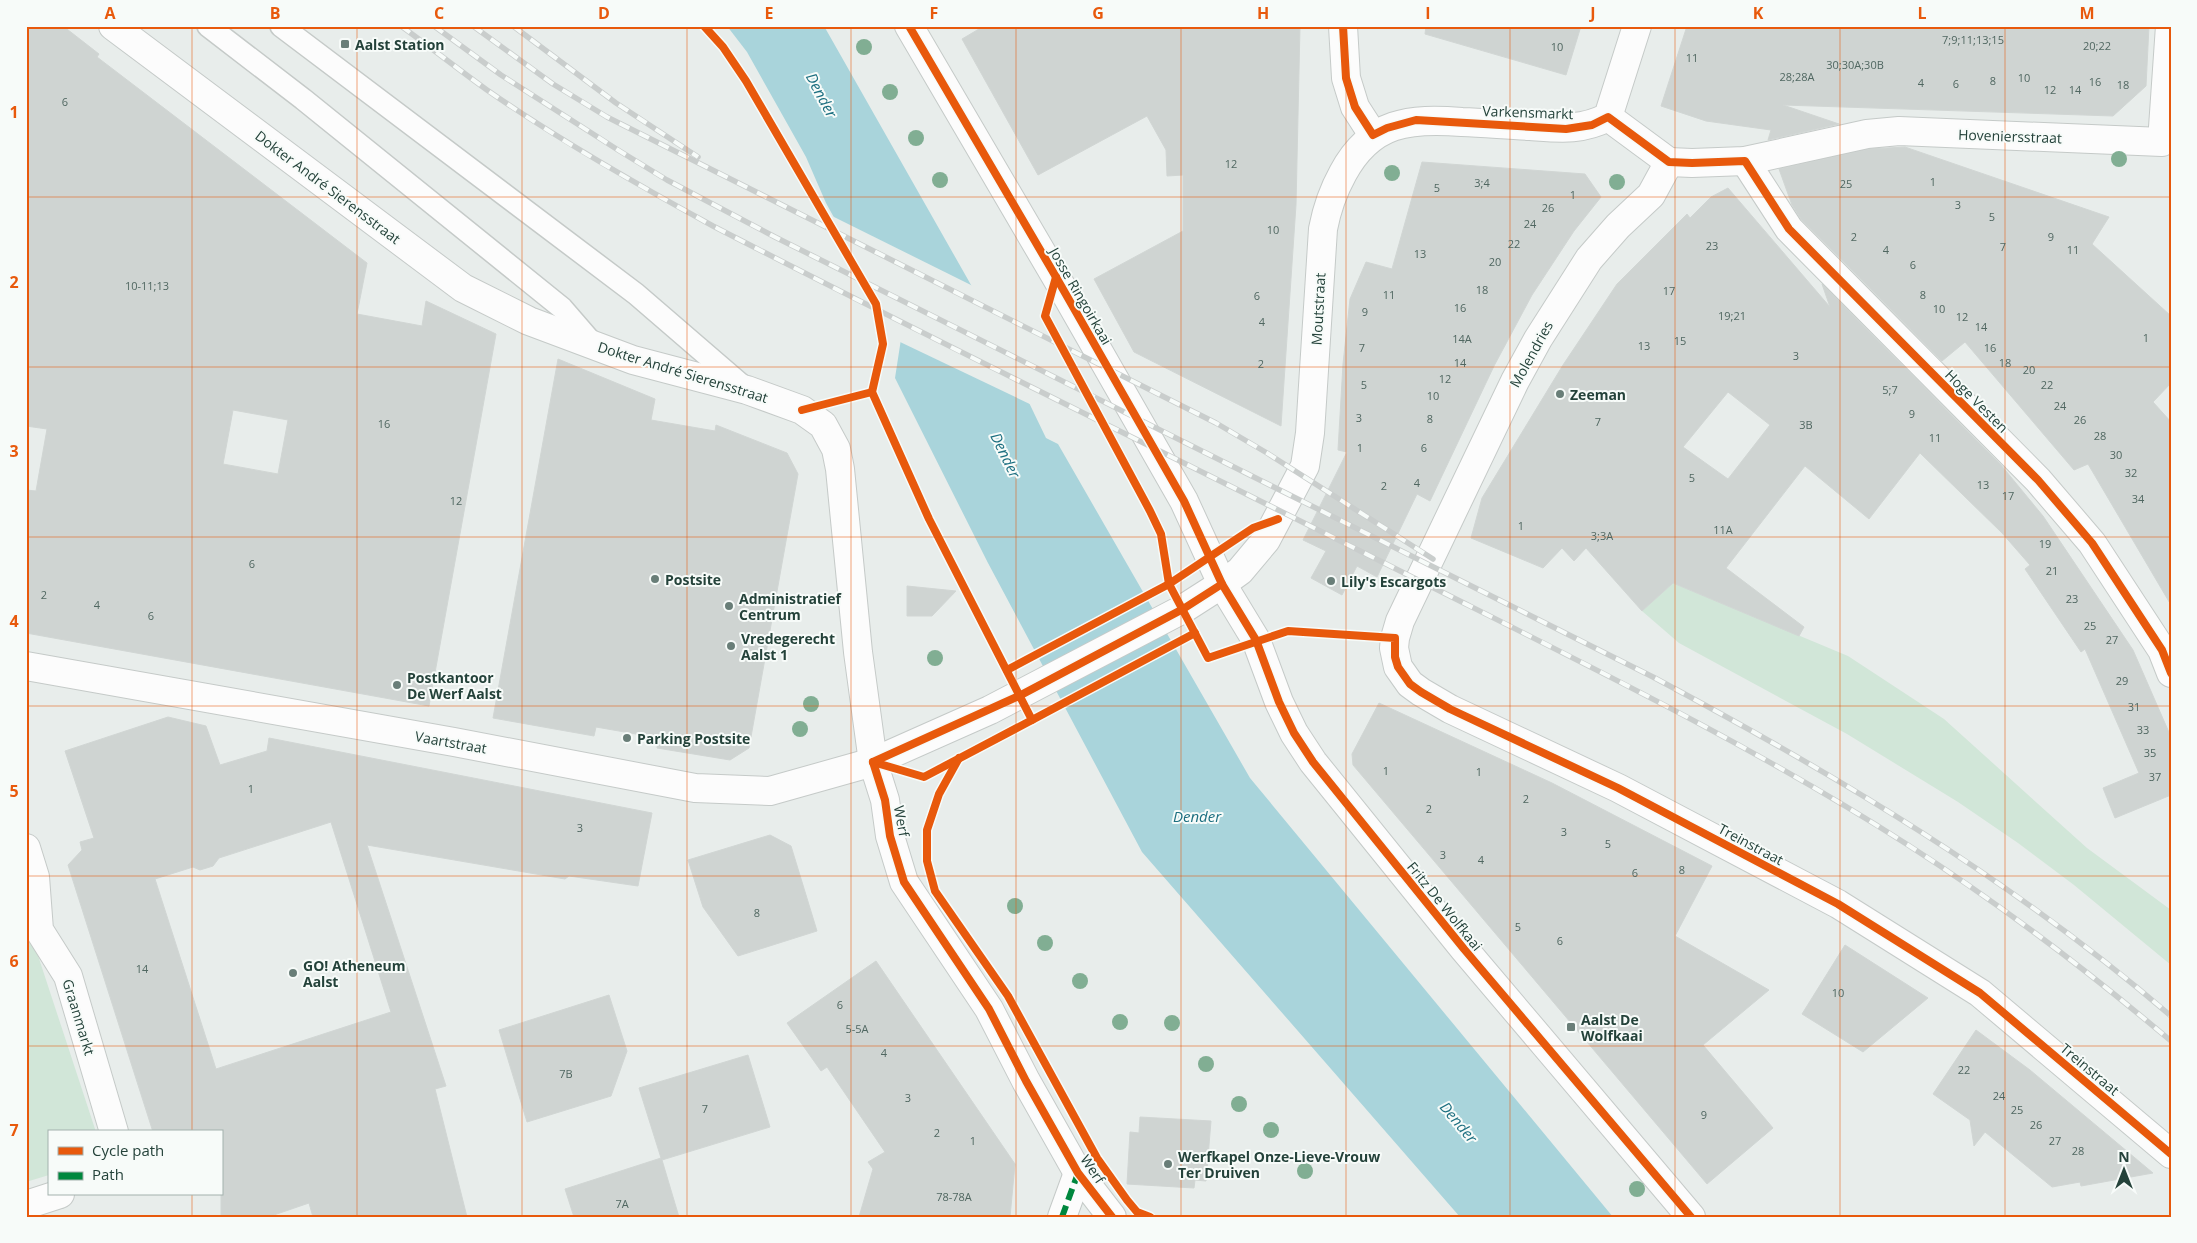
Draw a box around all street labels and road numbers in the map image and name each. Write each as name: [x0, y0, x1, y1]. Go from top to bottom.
street label: Varkensmarkt: [1482, 101, 1574, 123]
street label: Hoveniersstraat: [1958, 125, 2062, 147]
street label: Dokter André Sierensstraat: [252, 126, 404, 248]
street label: Josse Ringoirkaai: [1044, 242, 1117, 348]
street label: Moutstraat: [1307, 272, 1329, 346]
street label: Molendries: [1505, 317, 1557, 391]
street label: Dokter André Sierensstraat: [595, 337, 771, 407]
street label: Hoge Vesten: [1941, 365, 2013, 437]
street label: Vaartstraat: [414, 726, 488, 758]
street label: Werf: [890, 804, 914, 839]
street label: Treinstraat: [1715, 819, 1787, 869]
street label: Fritz De Wolfkaai: [1403, 858, 1487, 954]
street label: Graanmarkt: [58, 977, 100, 1057]
street label: Treinstraat: [2057, 1039, 2123, 1099]
street label: Werf: [1076, 1151, 1110, 1188]

